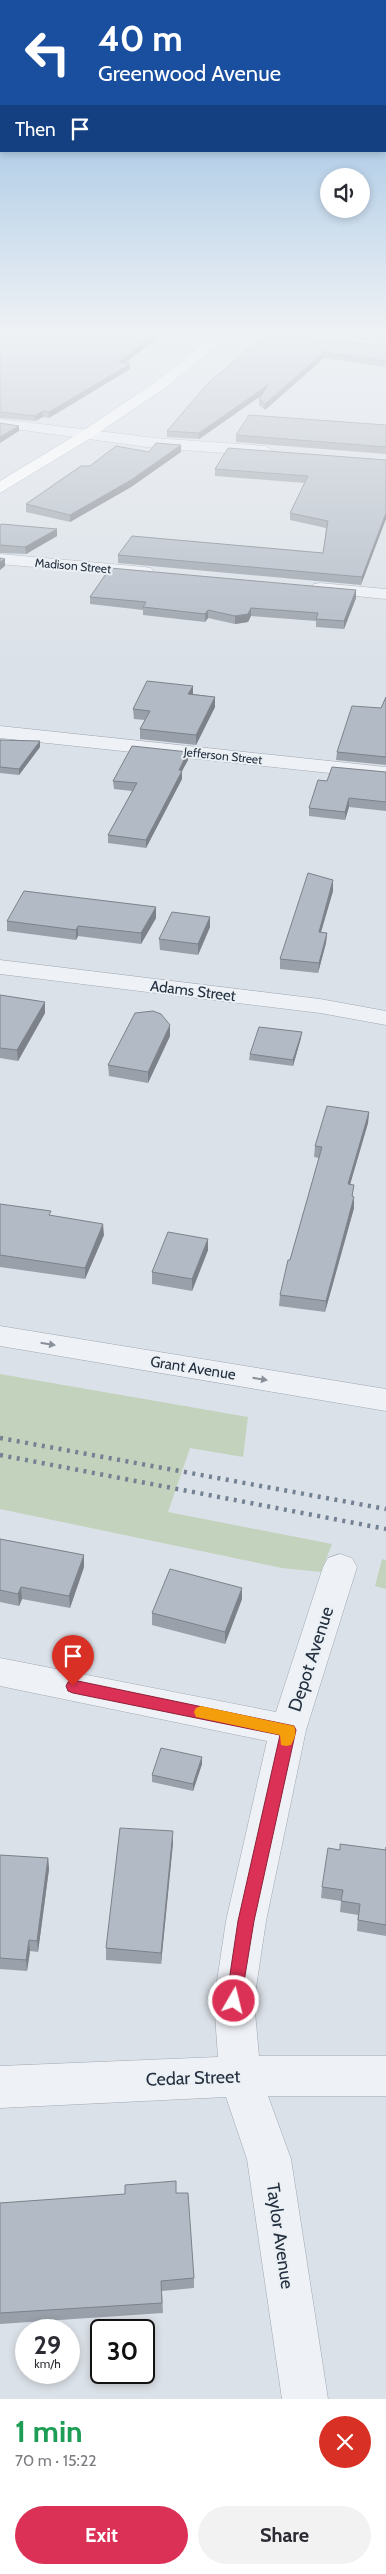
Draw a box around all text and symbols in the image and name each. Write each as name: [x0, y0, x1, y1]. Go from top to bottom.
text: 40 m: [98, 17, 183, 60]
icon: left: [15, 20, 80, 85]
text: Greenwood Avenue: [98, 60, 281, 87]
icon: arrive: [66, 115, 94, 143]
text: Then: [15, 118, 56, 141]
map controls: [320, 168, 370, 218]
button: sound: [320, 168, 370, 218]
street label: Madison Street: [34, 555, 112, 576]
street label: Jefferson Street: [182, 744, 263, 767]
street label: Adams Street: [149, 977, 237, 1005]
one-way arrow: [40, 1341, 56, 1349]
street label: Grant Avenue: [149, 1352, 237, 1384]
one-way arrow: [253, 1376, 269, 1384]
street label: Depot Avenue: [284, 1604, 338, 1714]
pin: [52, 1635, 94, 1686]
icon: arrive: [59, 1642, 87, 1670]
position arrow: [207, 1974, 259, 2026]
street label: Cedar Street: [145, 2065, 241, 2091]
street label: Taylor Avenue: [262, 2182, 298, 2290]
speed limit sign: 30: [90, 2319, 155, 2384]
text: 29: [34, 2330, 61, 2360]
text: km/h: [34, 2356, 61, 2371]
text: 1 min: [15, 2413, 83, 2450]
button: close: [319, 2416, 371, 2468]
text: 70 m · 15:22: [15, 2451, 97, 2470]
button: Exit: [15, 2506, 188, 2564]
button: Share: [198, 2506, 371, 2564]

